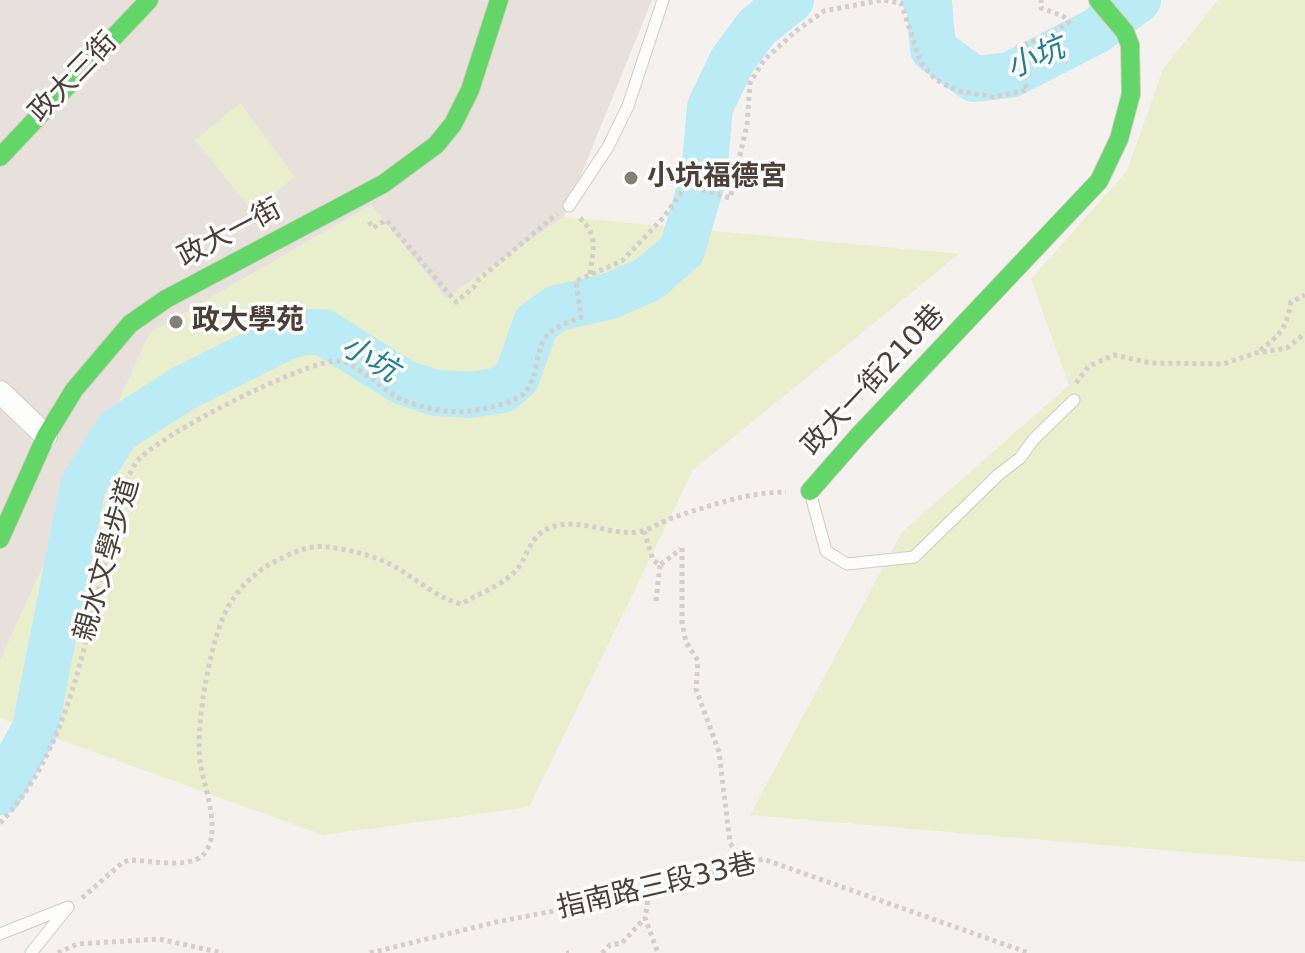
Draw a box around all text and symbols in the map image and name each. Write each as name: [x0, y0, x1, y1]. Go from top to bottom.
street label: 政大三街: [23, 26, 125, 130]
water label: 小坑: [1001, 31, 1071, 87]
place label: 小坑福德宮: [647, 161, 787, 195]
marker: 小坑福德宮: [622, 169, 640, 187]
street label: 政大一街: [173, 193, 287, 275]
street label: 政大一街210巷: [796, 299, 952, 463]
place label: 政大學苑: [192, 305, 304, 339]
marker: 政大學苑: [167, 313, 185, 331]
water label: 小坑: [334, 329, 404, 391]
street label: 親水文學步道: [69, 475, 147, 645]
street label: 指南路三段33巷: [554, 848, 760, 926]

